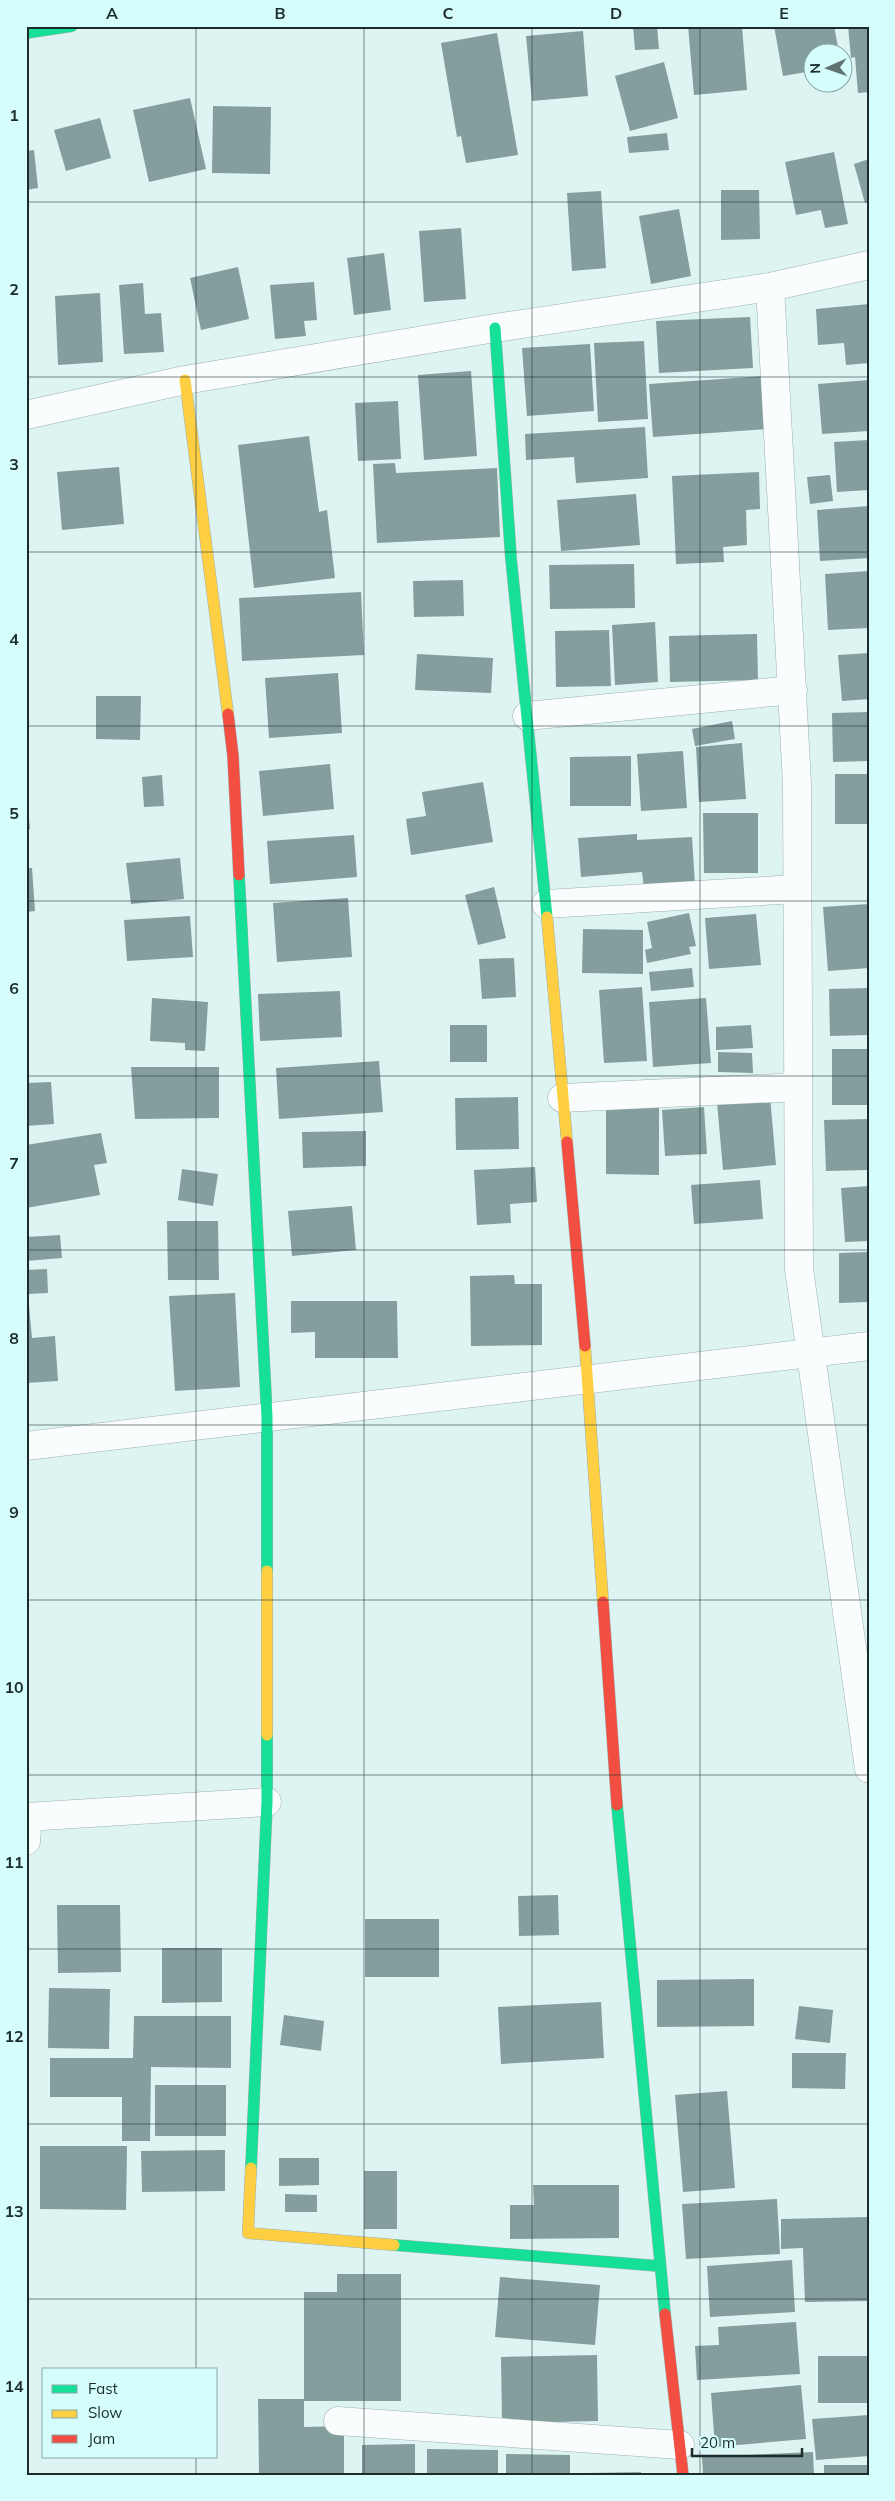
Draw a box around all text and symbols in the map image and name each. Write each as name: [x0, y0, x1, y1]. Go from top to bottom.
text: A: [106, 3, 118, 23]
text: B: [274, 3, 286, 23]
text: C: [443, 3, 454, 23]
text: D: [610, 3, 622, 23]
text: E: [779, 3, 789, 23]
north arrow: [802, 42, 852, 92]
text: N: [806, 63, 824, 74]
text: 1: [9, 105, 19, 125]
text: 2: [9, 279, 19, 299]
text: 3: [9, 454, 19, 474]
text: 4: [9, 629, 19, 649]
text: 5: [9, 803, 19, 823]
text: 6: [9, 978, 19, 998]
text: 7: [9, 1153, 19, 1173]
text: 8: [9, 1328, 19, 1348]
text: 9: [9, 1502, 19, 1522]
text: 10: [4, 1677, 24, 1697]
text: 11: [4, 1852, 24, 1872]
text: 12: [4, 2026, 24, 2046]
text: 13: [4, 2201, 24, 2221]
legend: [42, 2368, 218, 2458]
text: 14: [4, 2376, 24, 2396]
text: Fast: [88, 2379, 118, 2398]
text: Slow: [88, 2403, 122, 2422]
scale bar: [692, 2426, 802, 2458]
text: Jam: [88, 2429, 115, 2448]
text: 20 m: [700, 2433, 735, 2452]

